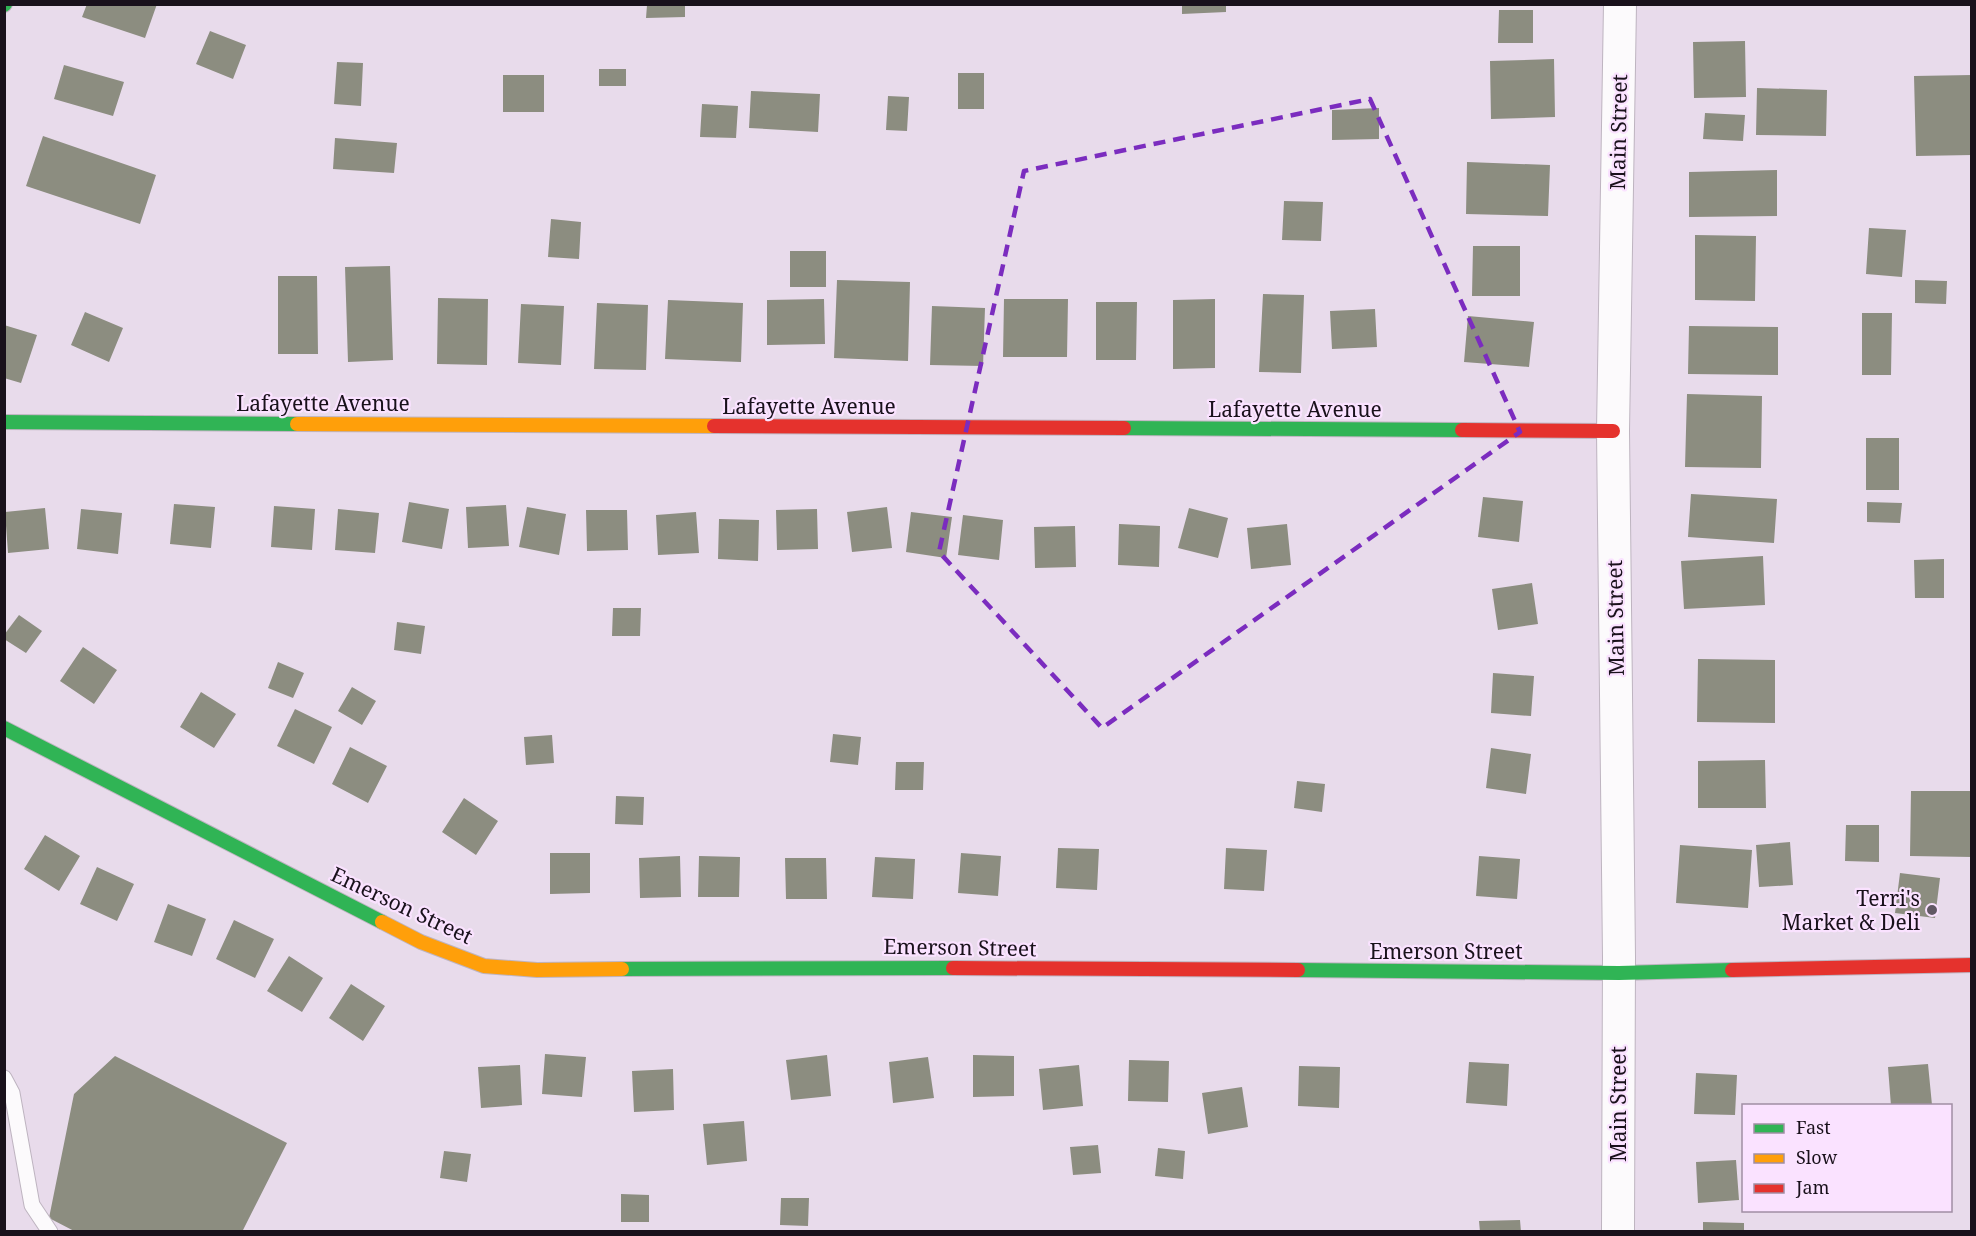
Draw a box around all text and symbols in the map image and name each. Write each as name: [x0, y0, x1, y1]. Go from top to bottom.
street label: Main Street: [1603, 74, 1633, 190]
street label: Lafayette Avenue: [236, 389, 410, 417]
street label: Lafayette Avenue: [722, 392, 896, 420]
street label: Lafayette Avenue: [1208, 395, 1382, 423]
street label: Main Street: [1600, 560, 1630, 676]
street label: Emerson Street: [327, 860, 477, 950]
place label: Terri's Market & Deli: [1782, 884, 1920, 936]
marker: Terri's Market & Deli: [1925, 903, 1939, 917]
street label: Emerson Street: [883, 932, 1037, 962]
street label: Emerson Street: [1369, 937, 1523, 965]
street label: Main Street: [1604, 1046, 1632, 1162]
legend: [1742, 1104, 1952, 1212]
text: Fast: [1796, 1115, 1831, 1139]
text: Slow: [1796, 1145, 1838, 1169]
text: Jam: [1795, 1175, 1830, 1199]

